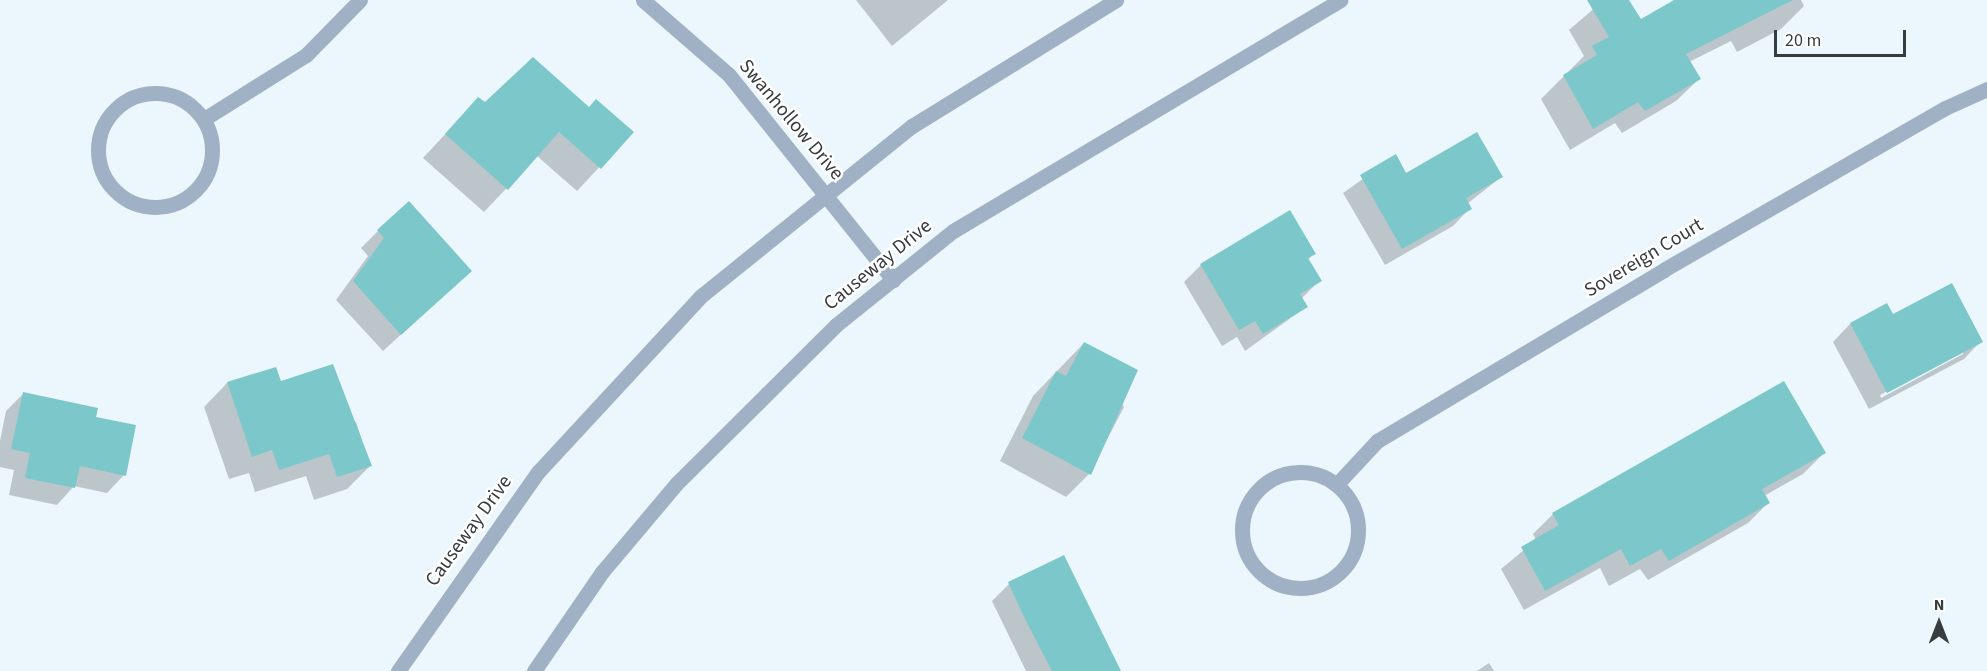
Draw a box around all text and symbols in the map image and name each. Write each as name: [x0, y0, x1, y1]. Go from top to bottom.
scale bar: [1777, 18, 1909, 56]
text: 20 m: [1785, 28, 1821, 53]
street label: Swanhollow Drive: [734, 55, 848, 185]
street label: Sovereign Court: [1580, 213, 1708, 303]
street label: Causeway Drive: [819, 214, 937, 316]
street label: Causeway Drive: [421, 471, 517, 591]
north arrow: [1909, 593, 1969, 653]
text: N: [1934, 594, 1944, 616]

